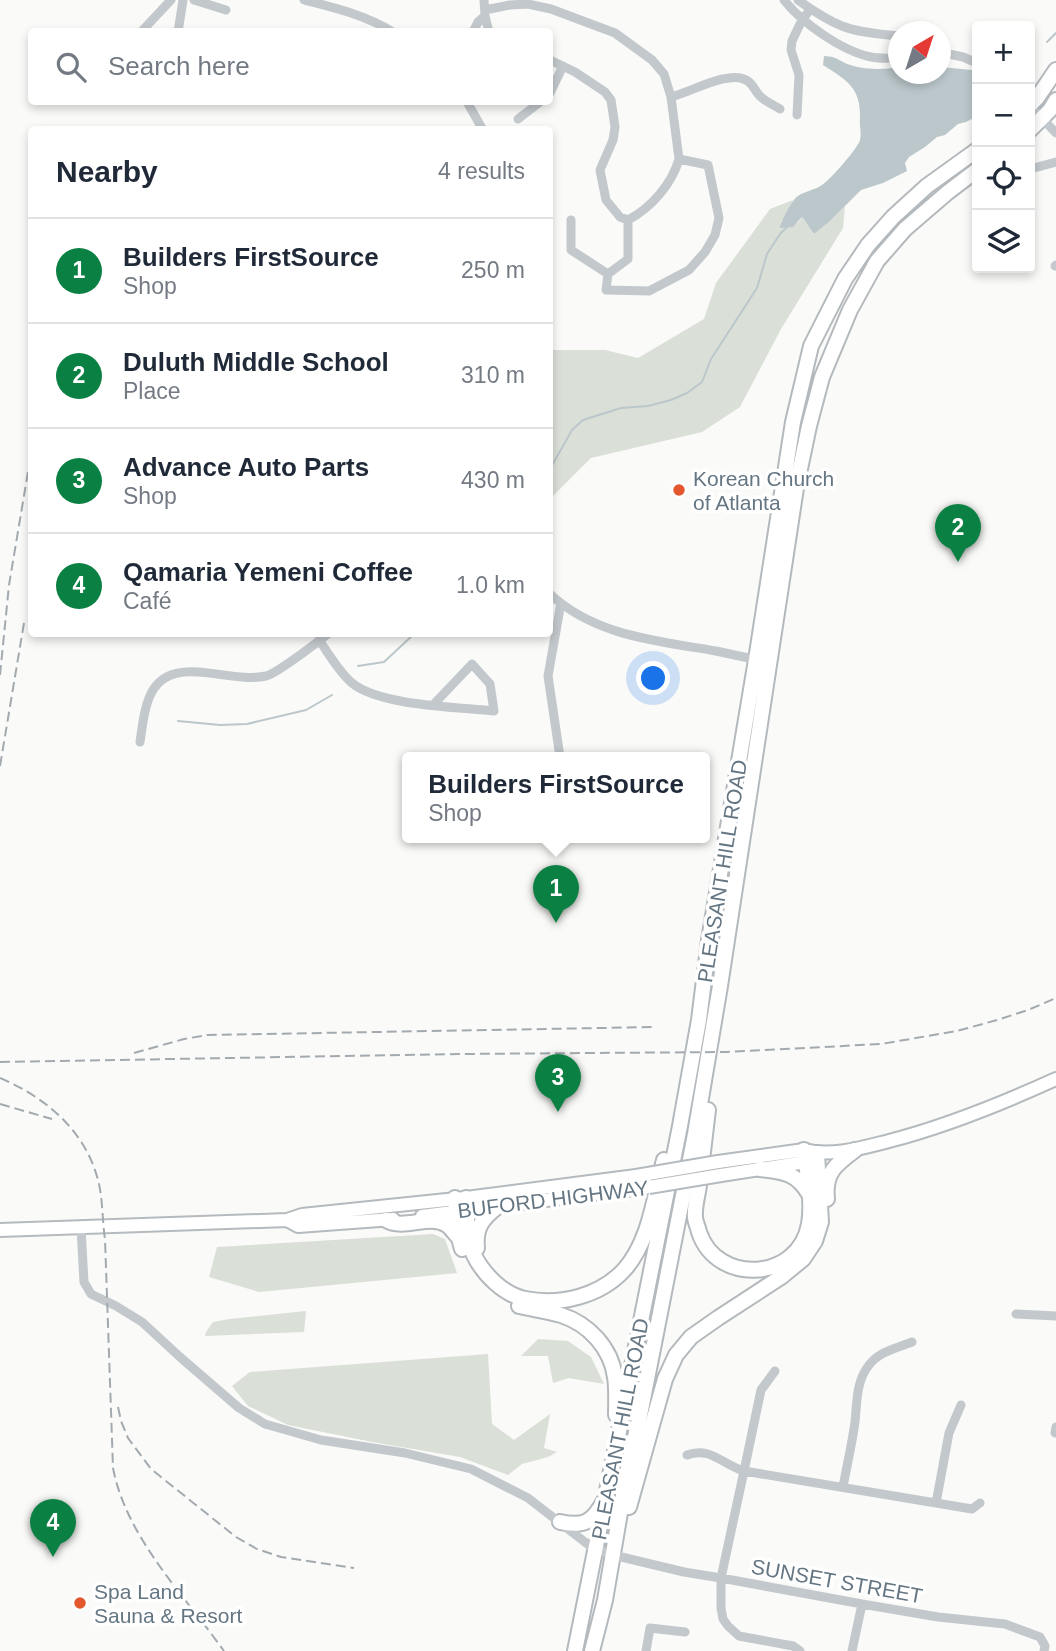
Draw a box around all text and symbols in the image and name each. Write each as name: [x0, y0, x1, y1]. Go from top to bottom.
north arrow: [888, 21, 951, 84]
map controls: [972, 21, 1035, 273]
button: +: [972, 21, 1035, 84]
search box: [28, 28, 553, 105]
icon: search: [52, 48, 90, 86]
text: Search here: [108, 51, 250, 81]
button: −: [972, 84, 1035, 147]
button: locate: [972, 147, 1035, 210]
text: Nearby: [56, 155, 158, 188]
text: 4 results: [438, 158, 525, 184]
button: layers: [972, 210, 1035, 273]
text: Builders FirstSource: [123, 242, 379, 272]
text: 1: [73, 257, 85, 283]
text: 250 m: [461, 257, 525, 283]
text: Shop: [123, 273, 177, 299]
text: Duluth Middle School: [123, 347, 389, 377]
text: 2: [73, 362, 85, 388]
text: 310 m: [461, 362, 525, 388]
text: Place: [123, 378, 181, 404]
text: Advance Auto Parts: [123, 452, 369, 482]
text: 3: [73, 467, 85, 493]
text: 430 m: [461, 467, 525, 493]
place label: Korean Church of Atlanta: [693, 467, 834, 514]
marker: Korean Church of Atlanta: [671, 482, 687, 498]
text: Shop: [123, 483, 177, 509]
pin: 2: [935, 504, 981, 562]
text: Qamaria Yemeni Coffee: [123, 557, 413, 587]
text: 4: [73, 572, 85, 598]
text: 1.0 km: [456, 572, 525, 598]
text: Café: [123, 588, 172, 614]
your location: [636, 661, 670, 695]
popup: [402, 752, 710, 843]
street label: PLEASANT HILL ROAD: [693, 758, 751, 984]
text: Builders FirstSource: [428, 769, 684, 799]
text: Shop: [428, 800, 482, 826]
pin: 1: [533, 865, 579, 923]
pin: 3: [535, 1054, 581, 1112]
street label: BUFORD HIGHWAY: [456, 1176, 650, 1222]
street label: PLEASANT HILL ROAD: [587, 1316, 653, 1542]
pin: 4: [30, 1499, 76, 1557]
street label: SUNSET STREET: [750, 1555, 925, 1607]
place label: Spa Land Sauna & Resort: [94, 1580, 242, 1627]
marker: Spa Land Sauna & Resort: [72, 1595, 88, 1611]

